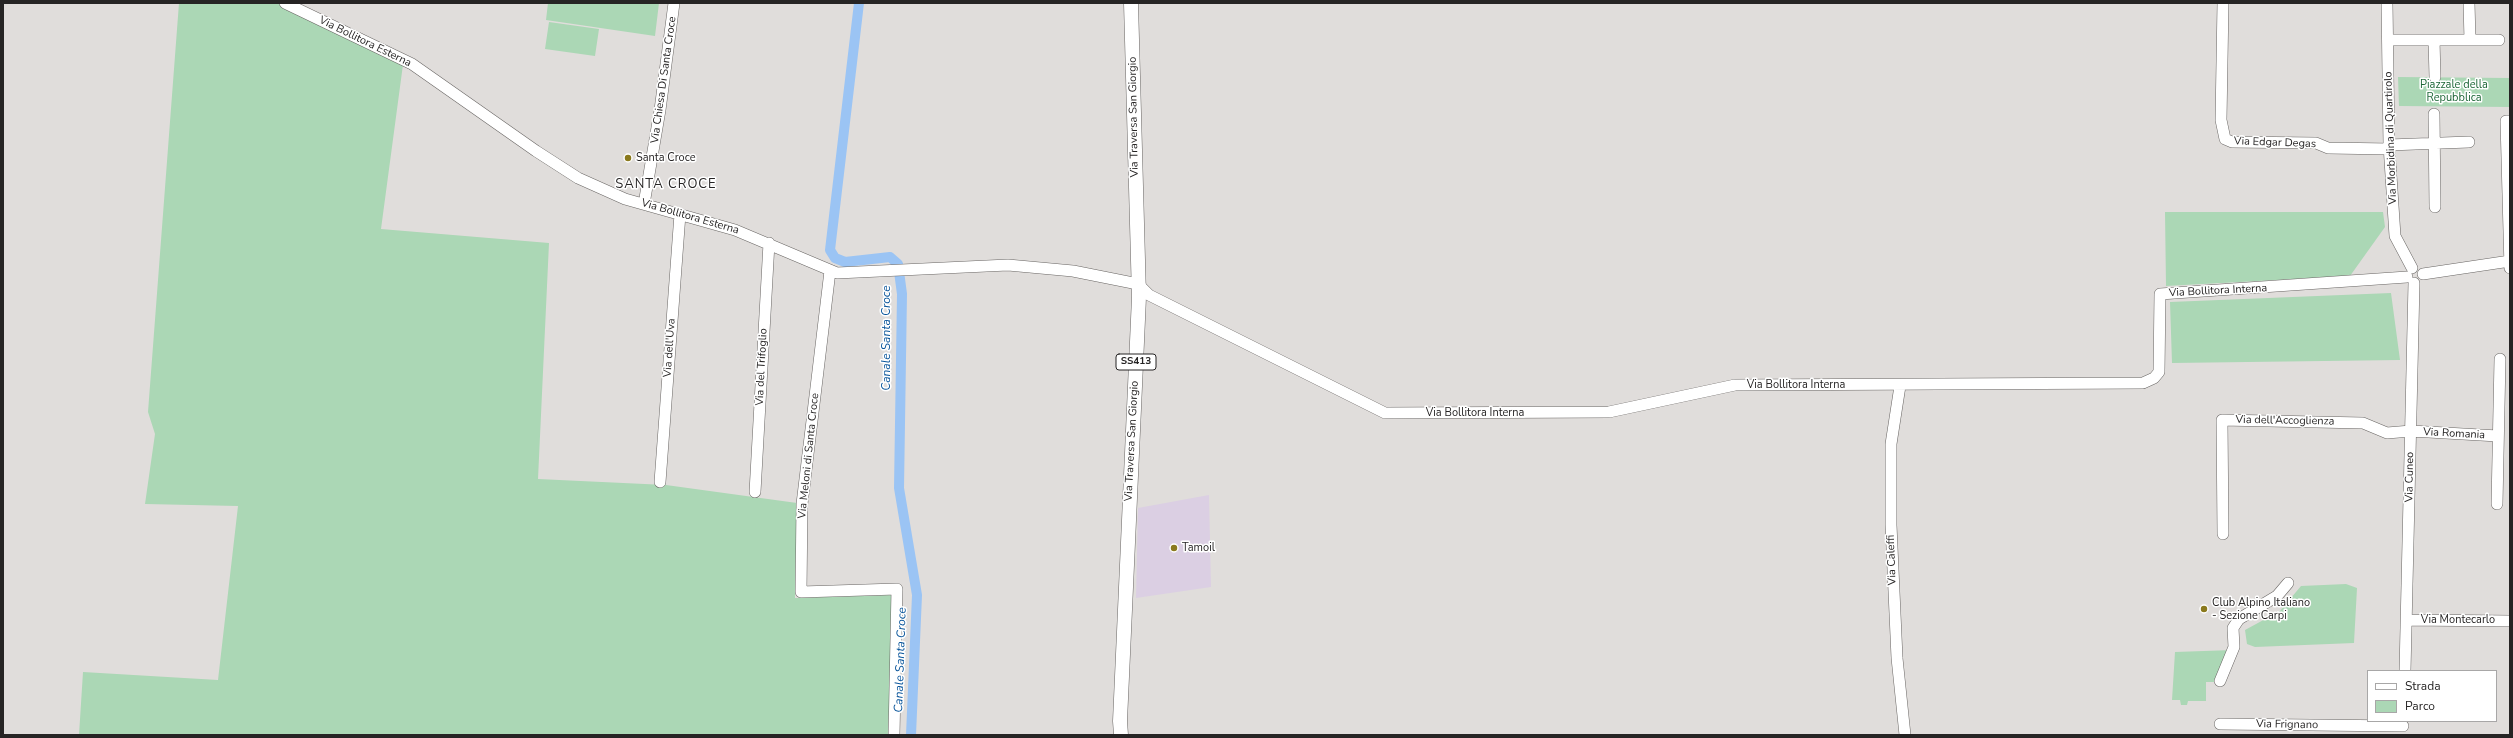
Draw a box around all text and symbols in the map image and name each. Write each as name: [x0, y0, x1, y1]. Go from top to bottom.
street label: Via Bollitora Esterna: [317, 14, 413, 70]
street label: Via Chiesa Di Santa Croce: [649, 16, 679, 144]
street label: Via Traversa San Giorgio: [1126, 56, 1142, 178]
street label: Via Morbidina di Quartirolo: [2382, 71, 2400, 205]
park label: Piazzale della Repubblica: [2420, 78, 2488, 104]
street label: Via Edgar Degas: [2234, 135, 2316, 151]
place label: Santa Croce: [636, 151, 696, 165]
marker: Santa Croce: [623, 153, 633, 163]
district label: SANTA CROCE: [615, 177, 717, 193]
street label: Via Bollitora Esterna: [640, 197, 740, 237]
street label: Via Bollitora Interna: [2168, 282, 2268, 300]
water label: Canale Santa Croce: [880, 285, 894, 391]
street label: Via dell'Uva: [661, 318, 679, 378]
street label: Via del Trifoglio: [753, 328, 771, 406]
road number: SS413: [1116, 354, 1156, 370]
street label: Via Bollitora Interna: [1747, 378, 1845, 392]
street label: Via Traversa San Giorgio: [1122, 380, 1142, 502]
street label: Via Meloni di Santa Croce: [796, 392, 822, 520]
street label: Via Bollitora Interna: [1426, 406, 1524, 420]
street label: Via dell'Accoglienza: [2235, 414, 2335, 428]
street label: Via Romania: [2423, 426, 2485, 442]
street label: Via Cuneo: [2403, 452, 2417, 502]
street label: Via Caleffi: [1885, 535, 1899, 585]
place label: Tamoil: [1182, 541, 1215, 555]
marker: Tamoil: [1169, 543, 1179, 553]
place label: Club Alpino Italiano - Sezione Carpi: [2212, 596, 2310, 622]
marker: Club Alpino Italiano - Sezione Carpi: [2199, 604, 2209, 614]
water label: Canale Santa Croce: [892, 607, 910, 713]
street label: Via Montecarlo: [2421, 613, 2495, 627]
legend: [2367, 670, 2497, 722]
text: Strada: [2405, 678, 2441, 694]
text: Parco: [2405, 698, 2435, 714]
street label: Via Frignano: [2256, 718, 2318, 732]

